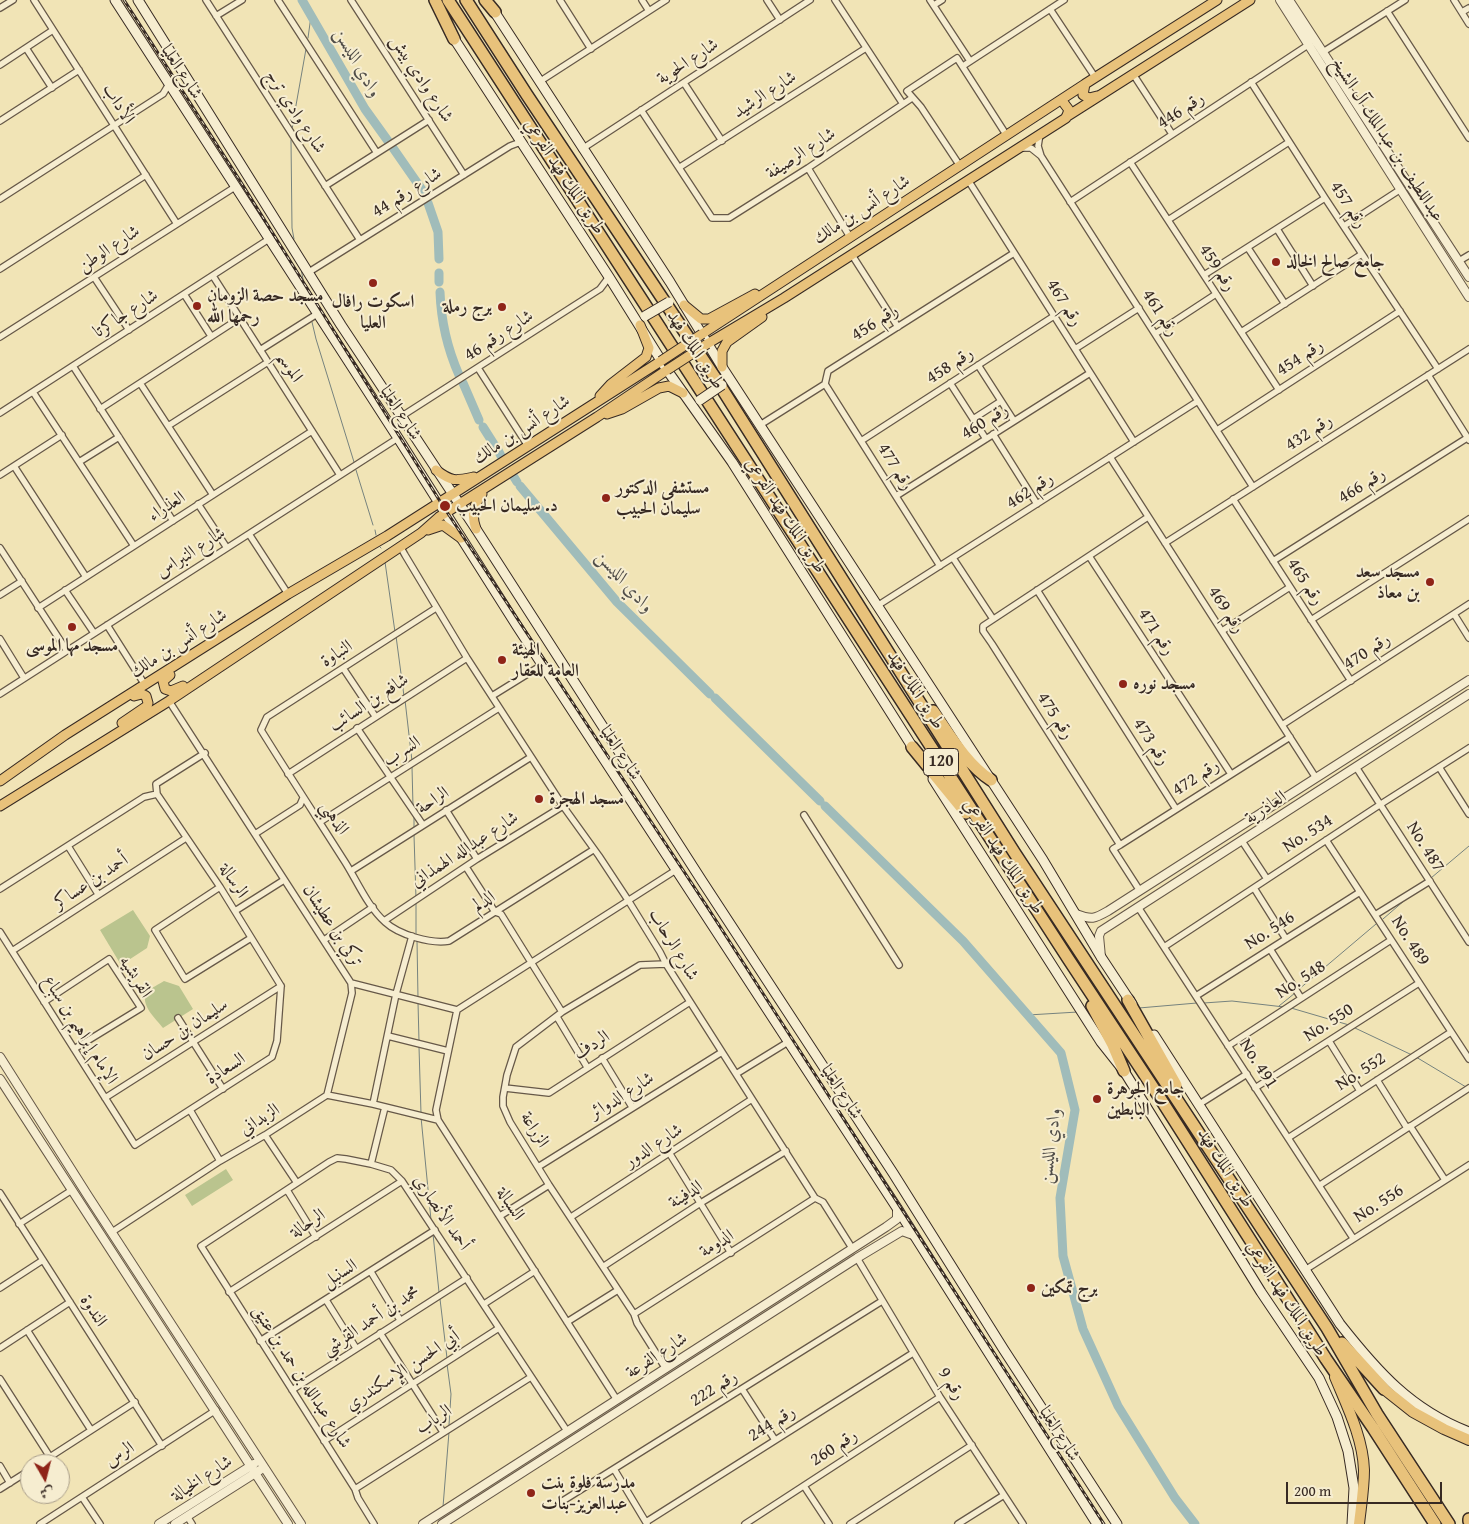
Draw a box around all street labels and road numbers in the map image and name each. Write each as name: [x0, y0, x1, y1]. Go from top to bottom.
street label: شارع وادي بيش: [385, 31, 457, 127]
street label: شارع الحوية: [653, 34, 723, 90]
street label: شارع العليا: [155, 41, 207, 103]
street label: عبداللطيف بن عبدالملك آل الشيخ: [1326, 54, 1448, 226]
street label: شارع وادي ترج: [260, 66, 330, 158]
street label: شارع الرشيد: [729, 67, 801, 123]
street label: الأداب: [97, 80, 139, 128]
street label: رقم 446: [1153, 88, 1209, 134]
street label: طريق الملك فهد الفرعي: [519, 115, 609, 239]
street label: شارع الرصيفة: [762, 123, 840, 185]
street label: شارع رقم 44: [368, 163, 446, 223]
street label: شارع أنس بن مالك: [809, 171, 915, 249]
street label: رقم 457: [1325, 177, 1371, 233]
street label: شارع الوطن: [74, 221, 144, 277]
street label: رقم 459: [1194, 240, 1240, 296]
street label: رقم 467: [1041, 275, 1087, 331]
street label: شارع جاكرتا: [90, 285, 162, 343]
street label: رقم 461: [1137, 285, 1183, 341]
street label: رقم 456: [847, 300, 903, 346]
street label: شارع رقم 46: [460, 306, 538, 366]
street label: طريق الملك فهد: [661, 306, 729, 394]
street label: رقم 454: [1272, 335, 1328, 381]
street label: رقم 458: [922, 343, 978, 389]
street label: الموسم: [271, 347, 307, 387]
street label: شارع العليا: [374, 382, 426, 444]
street label: شارع أنس بن مالك: [469, 391, 575, 469]
street label: رقم 460: [957, 399, 1013, 445]
street label: رقم 432: [1281, 410, 1337, 456]
street label: رقم 477: [872, 439, 918, 495]
street label: طريق الملك فهد الفرعي: [740, 454, 830, 578]
street label: رقم 466: [1334, 463, 1390, 509]
street label: رقم 462: [1002, 468, 1058, 514]
street label: العذراء: [144, 487, 190, 527]
street label: شارع النبراس: [152, 523, 230, 583]
street label: رقم 465: [1282, 554, 1328, 610]
street label: رقم 469: [1203, 582, 1249, 638]
street label: رقم 471: [1133, 604, 1179, 660]
street label: شارع أنس بن مالك: [126, 605, 232, 683]
street label: رقم 470: [1339, 629, 1395, 675]
street label: النباوة: [317, 636, 357, 672]
street label: طريق الملك فهد: [881, 646, 949, 734]
street label: شافع بن السائب: [325, 669, 413, 737]
street label: رقم 475: [1032, 688, 1078, 744]
street label: رقم 473: [1128, 714, 1174, 770]
street label: شارع العليا: [594, 722, 646, 784]
street label: السرب: [379, 732, 425, 772]
road number: 120: [924, 749, 958, 776]
street label: رقم 472: [1168, 755, 1224, 801]
street label: الراحة: [413, 782, 453, 820]
street label: العاذرية: [1241, 787, 1291, 829]
street label: طريق الملك فهد الفرعي: [958, 795, 1048, 919]
street label: الذهبي: [315, 797, 353, 839]
street label: شارع عبدالله الهمذاني: [407, 807, 523, 893]
street label: No. 534: [1279, 810, 1337, 858]
street label: No. 487: [1401, 818, 1449, 876]
street label: أحمد بن عساكر: [49, 850, 133, 914]
street label: الرسالة: [214, 860, 252, 902]
street label: تركي بن عطيشان: [297, 880, 367, 972]
street label: الدلم: [468, 887, 500, 917]
street label: شارع الرحاب: [643, 905, 703, 985]
street label: No. 546: [1241, 907, 1299, 955]
street label: No. 489: [1386, 912, 1434, 970]
street label: القريشيه: [114, 952, 156, 1002]
street label: No. 548: [1272, 956, 1330, 1004]
street label: الإمام إبراهيم بن سباع: [38, 971, 122, 1089]
street label: سليمان بن حسان: [138, 994, 232, 1066]
street label: No. 550: [1300, 999, 1358, 1047]
street label: الردف: [570, 1026, 614, 1066]
street label: No. 491: [1234, 1035, 1282, 1093]
street label: السعادة: [202, 1048, 250, 1090]
street label: No. 552: [1332, 1048, 1390, 1096]
street label: شارع العليا: [815, 1061, 867, 1123]
street label: شارع الدوائر: [586, 1068, 658, 1124]
street label: الزبداني: [236, 1099, 284, 1141]
street label: الزراعة: [515, 1108, 553, 1152]
street label: شارع الدور: [621, 1119, 687, 1173]
street label: طريق الملك فهد: [1192, 1124, 1258, 1212]
street label: أحمد الأنصاري: [408, 1171, 474, 1255]
street label: الدفينة: [665, 1176, 707, 1214]
street label: No. 556: [1350, 1180, 1408, 1228]
street label: السبالة: [491, 1183, 529, 1225]
street label: الرحالة: [286, 1205, 330, 1243]
street label: الدومة: [696, 1225, 738, 1263]
street label: طريق الملك فهد الفرعي: [1241, 1237, 1331, 1361]
street label: السنبل: [318, 1255, 362, 1293]
street label: محمد بن أحمد القرشي: [318, 1281, 424, 1361]
street label: الندوة: [75, 1291, 111, 1331]
street label: شارع عبدالله بن حمد بن عتيق: [247, 1301, 355, 1453]
street label: أبي الحسن الإسكندري: [342, 1326, 464, 1416]
street label: شارع الفرعة: [622, 1328, 692, 1384]
street label: رقم 9: [933, 1364, 969, 1404]
street label: رقم 222: [686, 1366, 742, 1412]
street label: الرباب: [412, 1400, 456, 1440]
street label: رقم 244: [744, 1401, 800, 1447]
street label: شارع العليا: [1034, 1402, 1084, 1466]
street label: رقم 260: [806, 1425, 862, 1471]
street label: الرس: [101, 1438, 139, 1472]
street label: شارع الخيالة: [167, 1451, 237, 1507]

